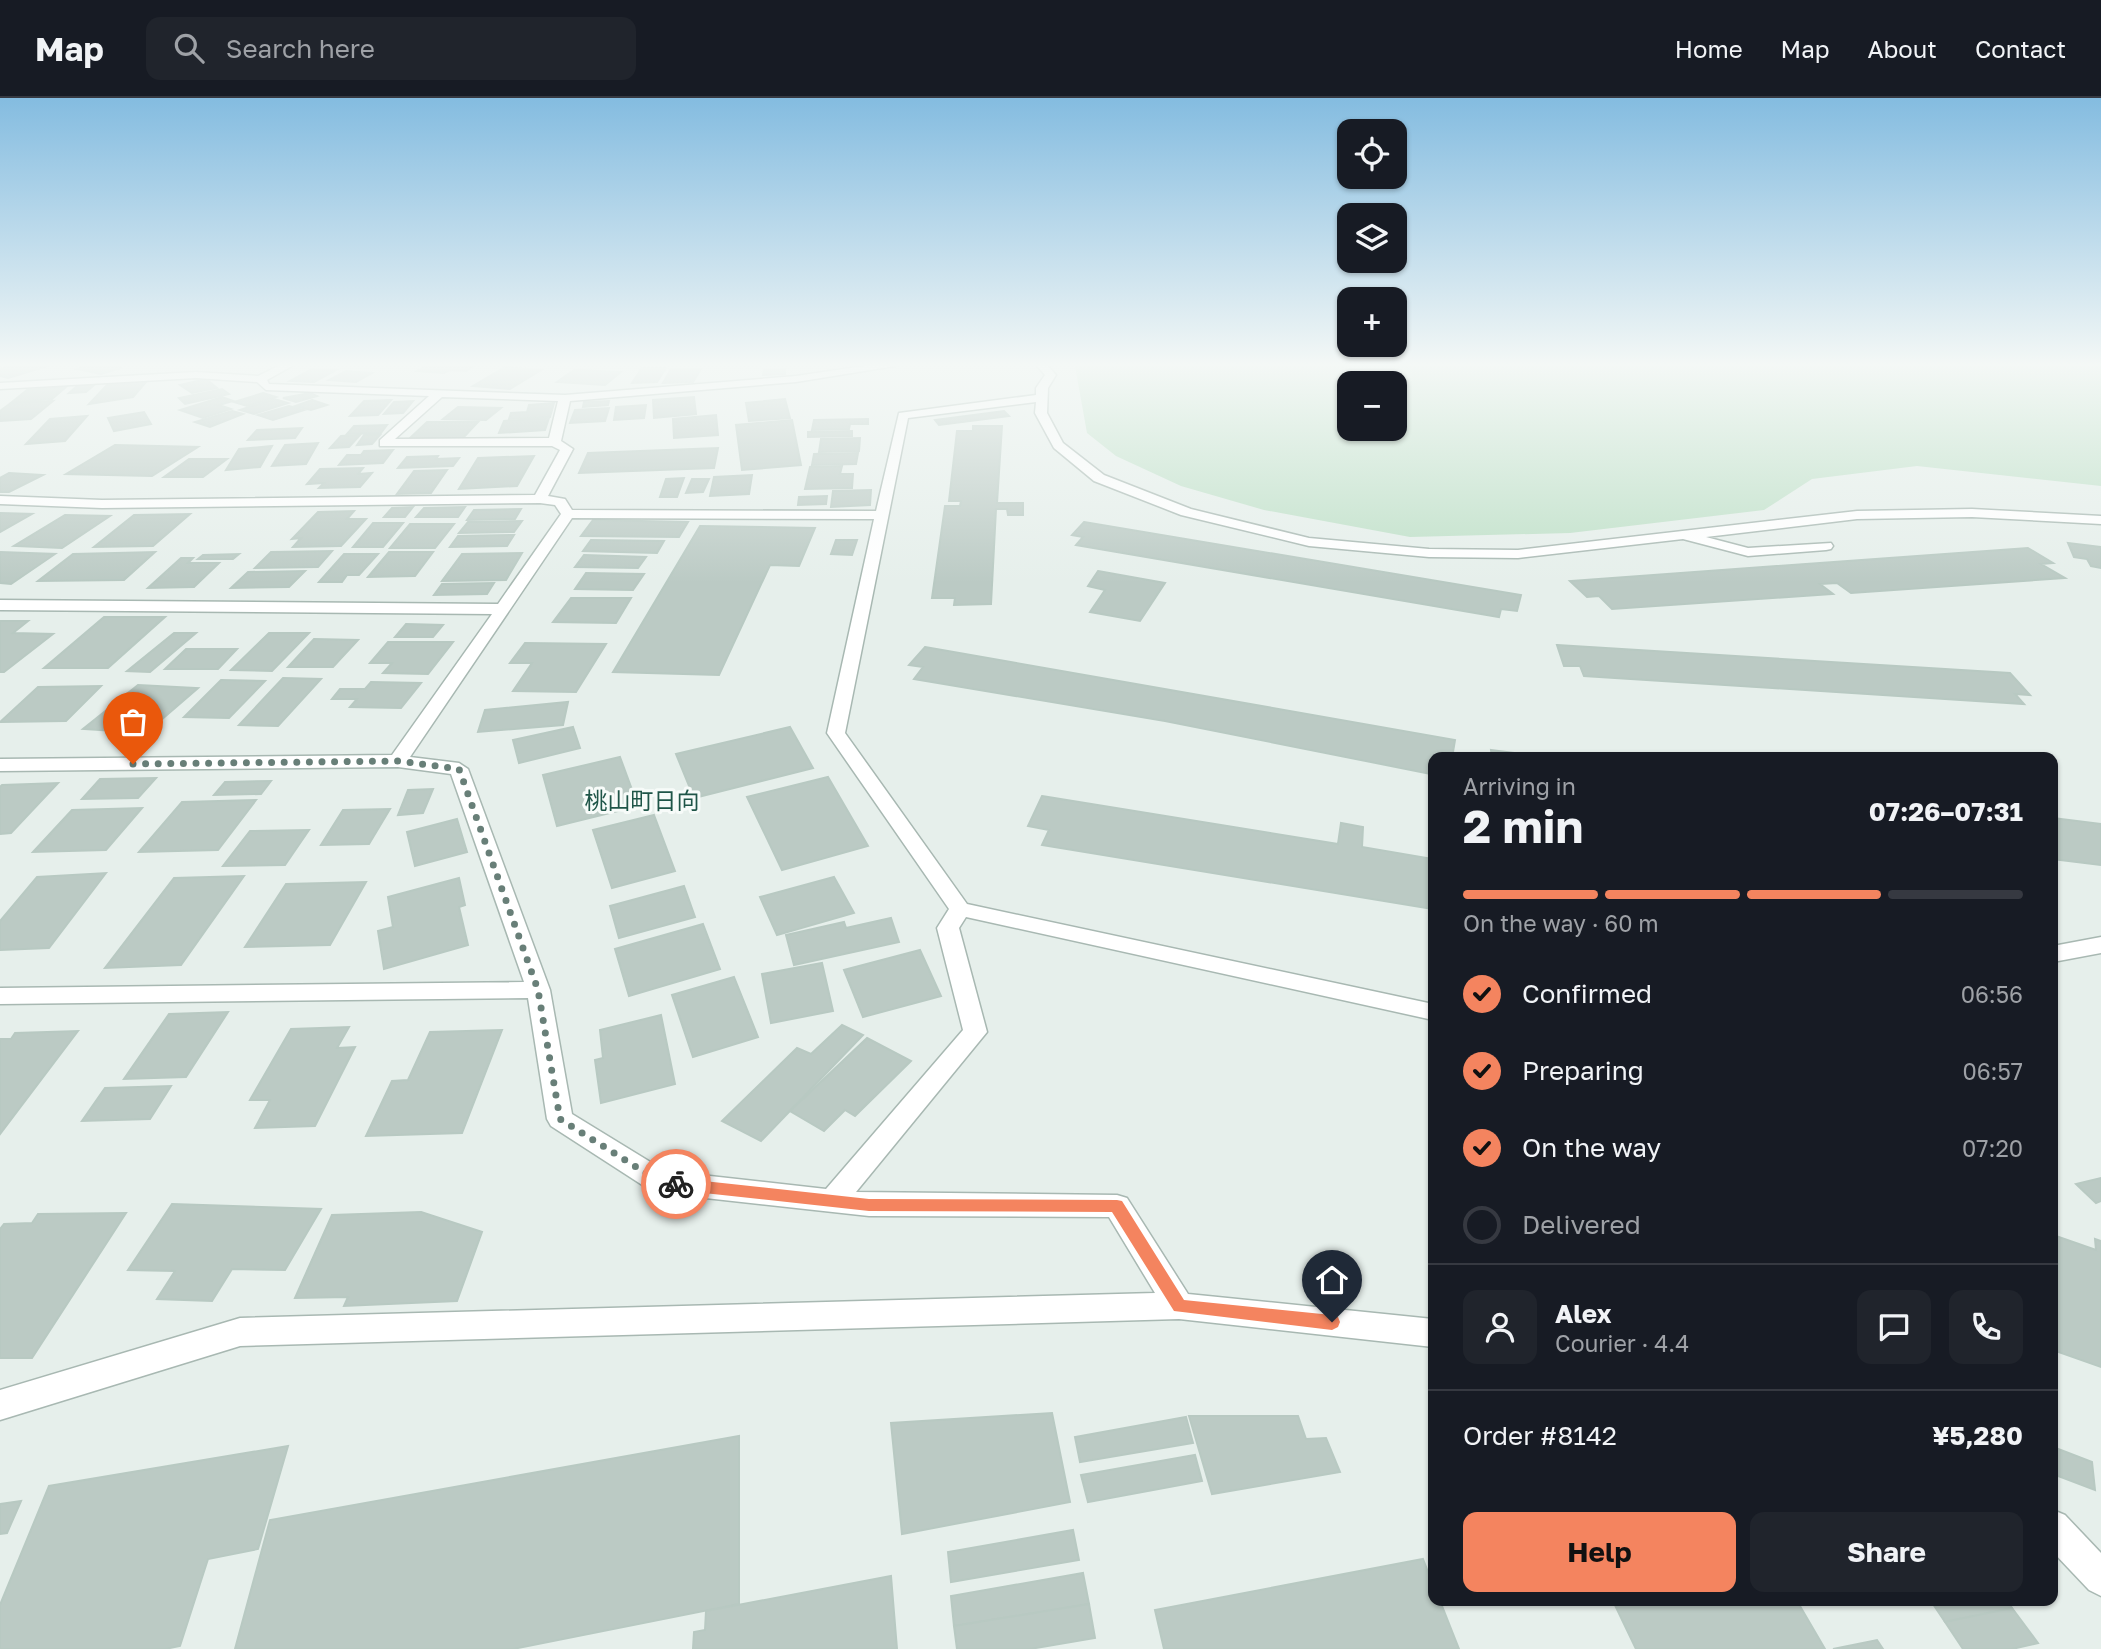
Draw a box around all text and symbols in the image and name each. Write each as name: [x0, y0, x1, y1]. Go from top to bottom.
search box: [146, 17, 636, 80]
text: Map: [35, 29, 104, 68]
icon: search: [170, 29, 208, 67]
text: Search here: [226, 33, 375, 64]
text: Home: [1675, 34, 1743, 63]
text: Map: [1781, 34, 1830, 63]
text: About: [1868, 34, 1937, 63]
text: Contact: [1975, 34, 2066, 63]
map controls: [1337, 119, 1407, 441]
button: locate: [1337, 119, 1407, 189]
button: layers: [1337, 203, 1407, 273]
button: +: [1337, 287, 1407, 357]
button: −: [1337, 371, 1407, 441]
pin: [103, 692, 163, 764]
icon: bag: [114, 703, 152, 741]
text: Arriving in: [1463, 772, 1576, 800]
district label: 桃山町日向: [585, 786, 700, 814]
text: 07:26–07:31: [1869, 796, 2023, 827]
text: 2 min: [1463, 798, 1583, 853]
text: On the way · 60 m: [1463, 909, 1659, 937]
icon: check: [1463, 975, 1501, 1013]
text: Confirmed: [1522, 978, 1652, 1009]
text: 06:56: [1961, 980, 2023, 1008]
icon: check: [1463, 1052, 1501, 1090]
text: Preparing: [1522, 1055, 1644, 1086]
text: 06:57: [1962, 1057, 2023, 1085]
icon: check: [1463, 1129, 1501, 1167]
text: On the way: [1522, 1132, 1661, 1163]
text: 07:20: [1962, 1134, 2023, 1162]
courier: [641, 1149, 711, 1219]
icon: bike: [657, 1165, 695, 1203]
text: Delivered: [1522, 1209, 1641, 1240]
pin: [1302, 1250, 1362, 1322]
icon: home: [1313, 1261, 1351, 1299]
button: person: [1463, 1290, 1537, 1364]
button: chat: [1857, 1290, 1931, 1364]
button: phone: [1949, 1290, 2023, 1364]
text: Alex: [1555, 1298, 1612, 1329]
text: Courier · 4.4: [1555, 1329, 1689, 1357]
text: Order #8142: [1463, 1420, 1617, 1451]
text: ¥5,280: [1932, 1420, 2023, 1451]
button: Help: [1463, 1512, 1736, 1592]
button: Share: [1750, 1512, 2023, 1592]

